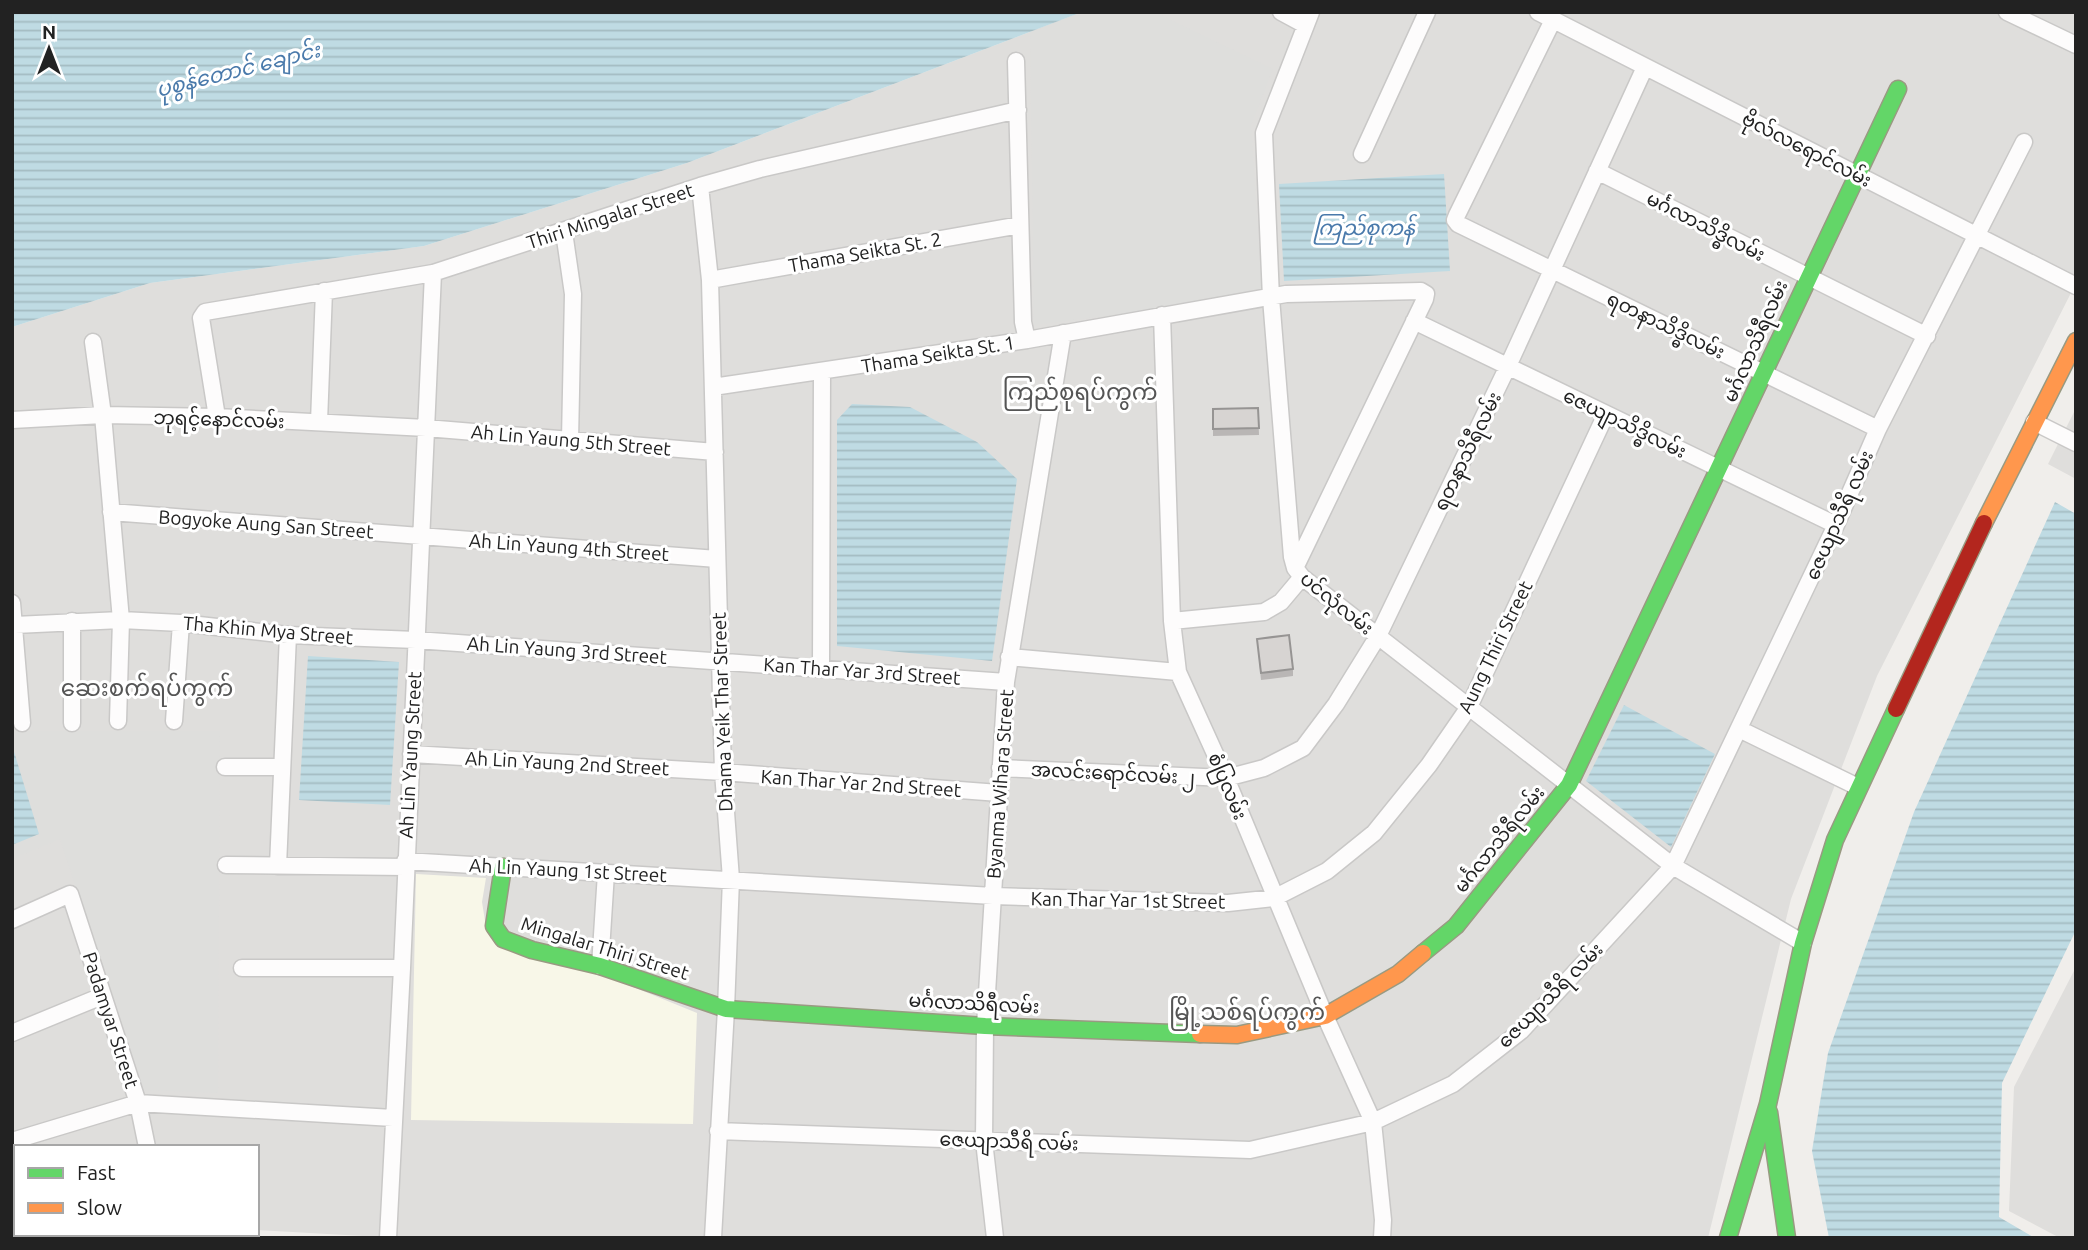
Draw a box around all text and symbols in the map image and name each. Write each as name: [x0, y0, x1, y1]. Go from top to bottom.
north arrow: [14, 14, 84, 84]
text: N: [42, 21, 56, 43]
water label: ပုစွန်တောင် ချောင်း: [153, 35, 325, 107]
street label: ဗိုလ်လရောင်လမ်း: [1736, 104, 1877, 196]
street label: Thiri Mingalar Street: [524, 178, 697, 253]
street label: မင်္ဂလာသိဒ္ဓိလမ်း: [1641, 184, 1770, 270]
water label: ကြည်စုကန်: [1313, 213, 1418, 245]
street label: Thama Seikta St. 2: [787, 228, 943, 276]
street label: မင်္ဂလာသိရီလမ်း: [1716, 276, 1796, 407]
street label: ရတနာသိဒ္ဓိလမ်း: [1601, 284, 1730, 368]
street label: Thama Seikta St. 1: [860, 331, 1016, 377]
district label: ကြည်စုရပ်ကွက်: [1002, 376, 1158, 411]
street label: ဇေယျာသိဒ္ဓိလမ်း: [1558, 381, 1691, 467]
street label: ရတနာသိရီလမ်း: [1426, 387, 1510, 516]
street label: ဘုရင့်နောင်လမ်း: [153, 403, 285, 438]
street label: Ah Lin Yaung 5th Street: [470, 420, 672, 460]
street label: ဇေယျာသီရိ လမ်း: [1798, 446, 1882, 585]
street label: Bogyoke Aung San Street: [158, 506, 375, 543]
street label: Ah Lin Yaung 4th Street: [468, 529, 670, 565]
street label: ပင်လုံလမ်း: [1292, 565, 1380, 644]
street label: Aung Thiri Street: [1453, 577, 1537, 717]
street label: Dhama Yeik Thar Street: [708, 611, 736, 812]
street label: Tha Khin Mya Street: [182, 612, 354, 648]
street label: Ah Lin Yaung 3rd Street: [466, 632, 668, 668]
street label: Kan Thar Yar 3rd Street: [763, 653, 962, 689]
street label: Ah Lin Yaung Street: [395, 670, 425, 839]
district label: ဆေးစက်ရပ်ကွက်: [61, 672, 233, 707]
street label: Byanma Wihara Street: [982, 688, 1018, 879]
street label: Ah Lin Yaung 2nd Street: [464, 747, 670, 779]
street label: စံပြလမ်း: [1199, 748, 1255, 825]
street label: အလင်းရောင်လမ်း ၂: [1030, 755, 1196, 793]
street label: Kan Thar Yar 2nd Street: [760, 765, 963, 801]
street label: မင်္ဂလာသိရီလမ်း: [1447, 779, 1553, 900]
street label: Ah Lin Yaung 1st Street: [469, 854, 668, 886]
street label: Kan Thar Yar 1st Street: [1030, 887, 1226, 913]
street label: Mingalar Thiri Street: [518, 912, 692, 984]
street label: ဇေယျာသီရိ လမ်း: [1491, 936, 1611, 1056]
street label: Padamyar Street: [79, 949, 144, 1091]
street label: မင်္ဂလာသိရီလမ်း: [908, 986, 1040, 1022]
district label: မြို့သစ်ရပ်ကွက်: [1169, 996, 1325, 1031]
street label: ဇေယျာသီရိ လမ်း: [939, 1125, 1079, 1159]
legend: [14, 1145, 259, 1236]
text: Fast: [77, 1160, 115, 1184]
text: Slow: [77, 1195, 122, 1219]

